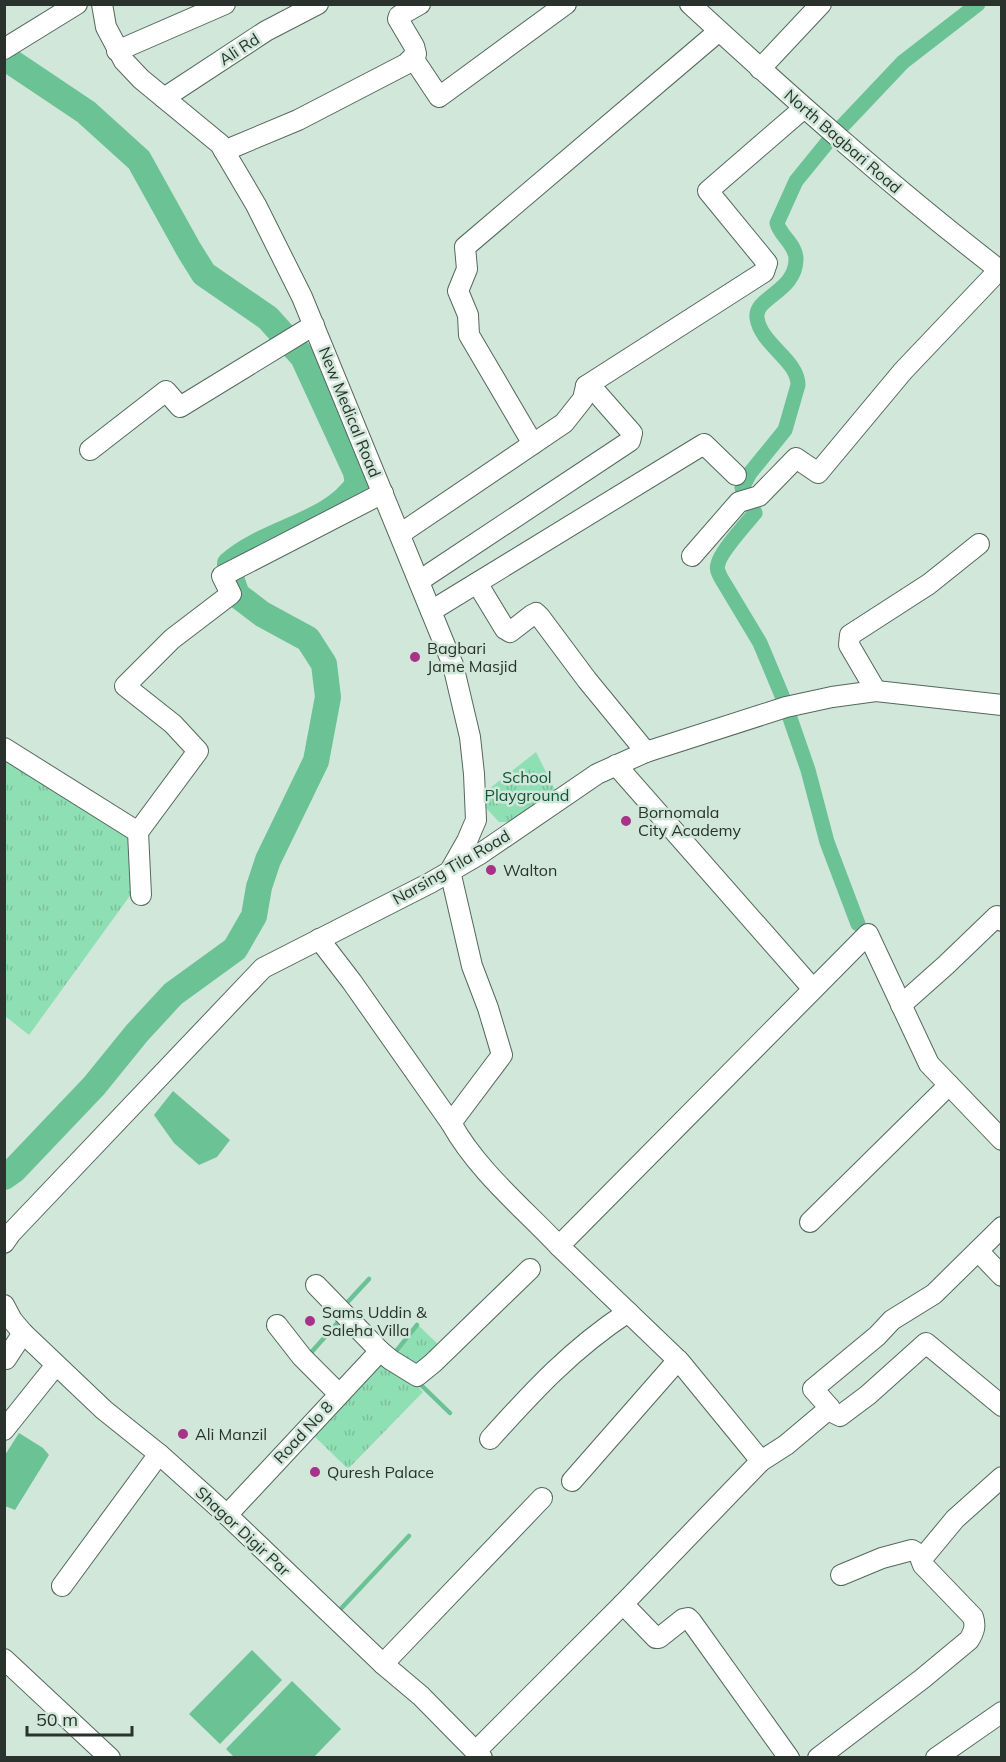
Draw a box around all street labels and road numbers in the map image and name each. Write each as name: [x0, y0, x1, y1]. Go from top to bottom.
street label: Ali Rd: [215, 29, 263, 69]
street label: North Bagbari Road: [780, 85, 906, 197]
street label: New Medical Road: [315, 344, 385, 480]
street label: Narsing Tila Road: [389, 825, 513, 909]
street label: Road No 8: [269, 1397, 337, 1467]
street label: Shagor Digir Par: [191, 1482, 295, 1580]

